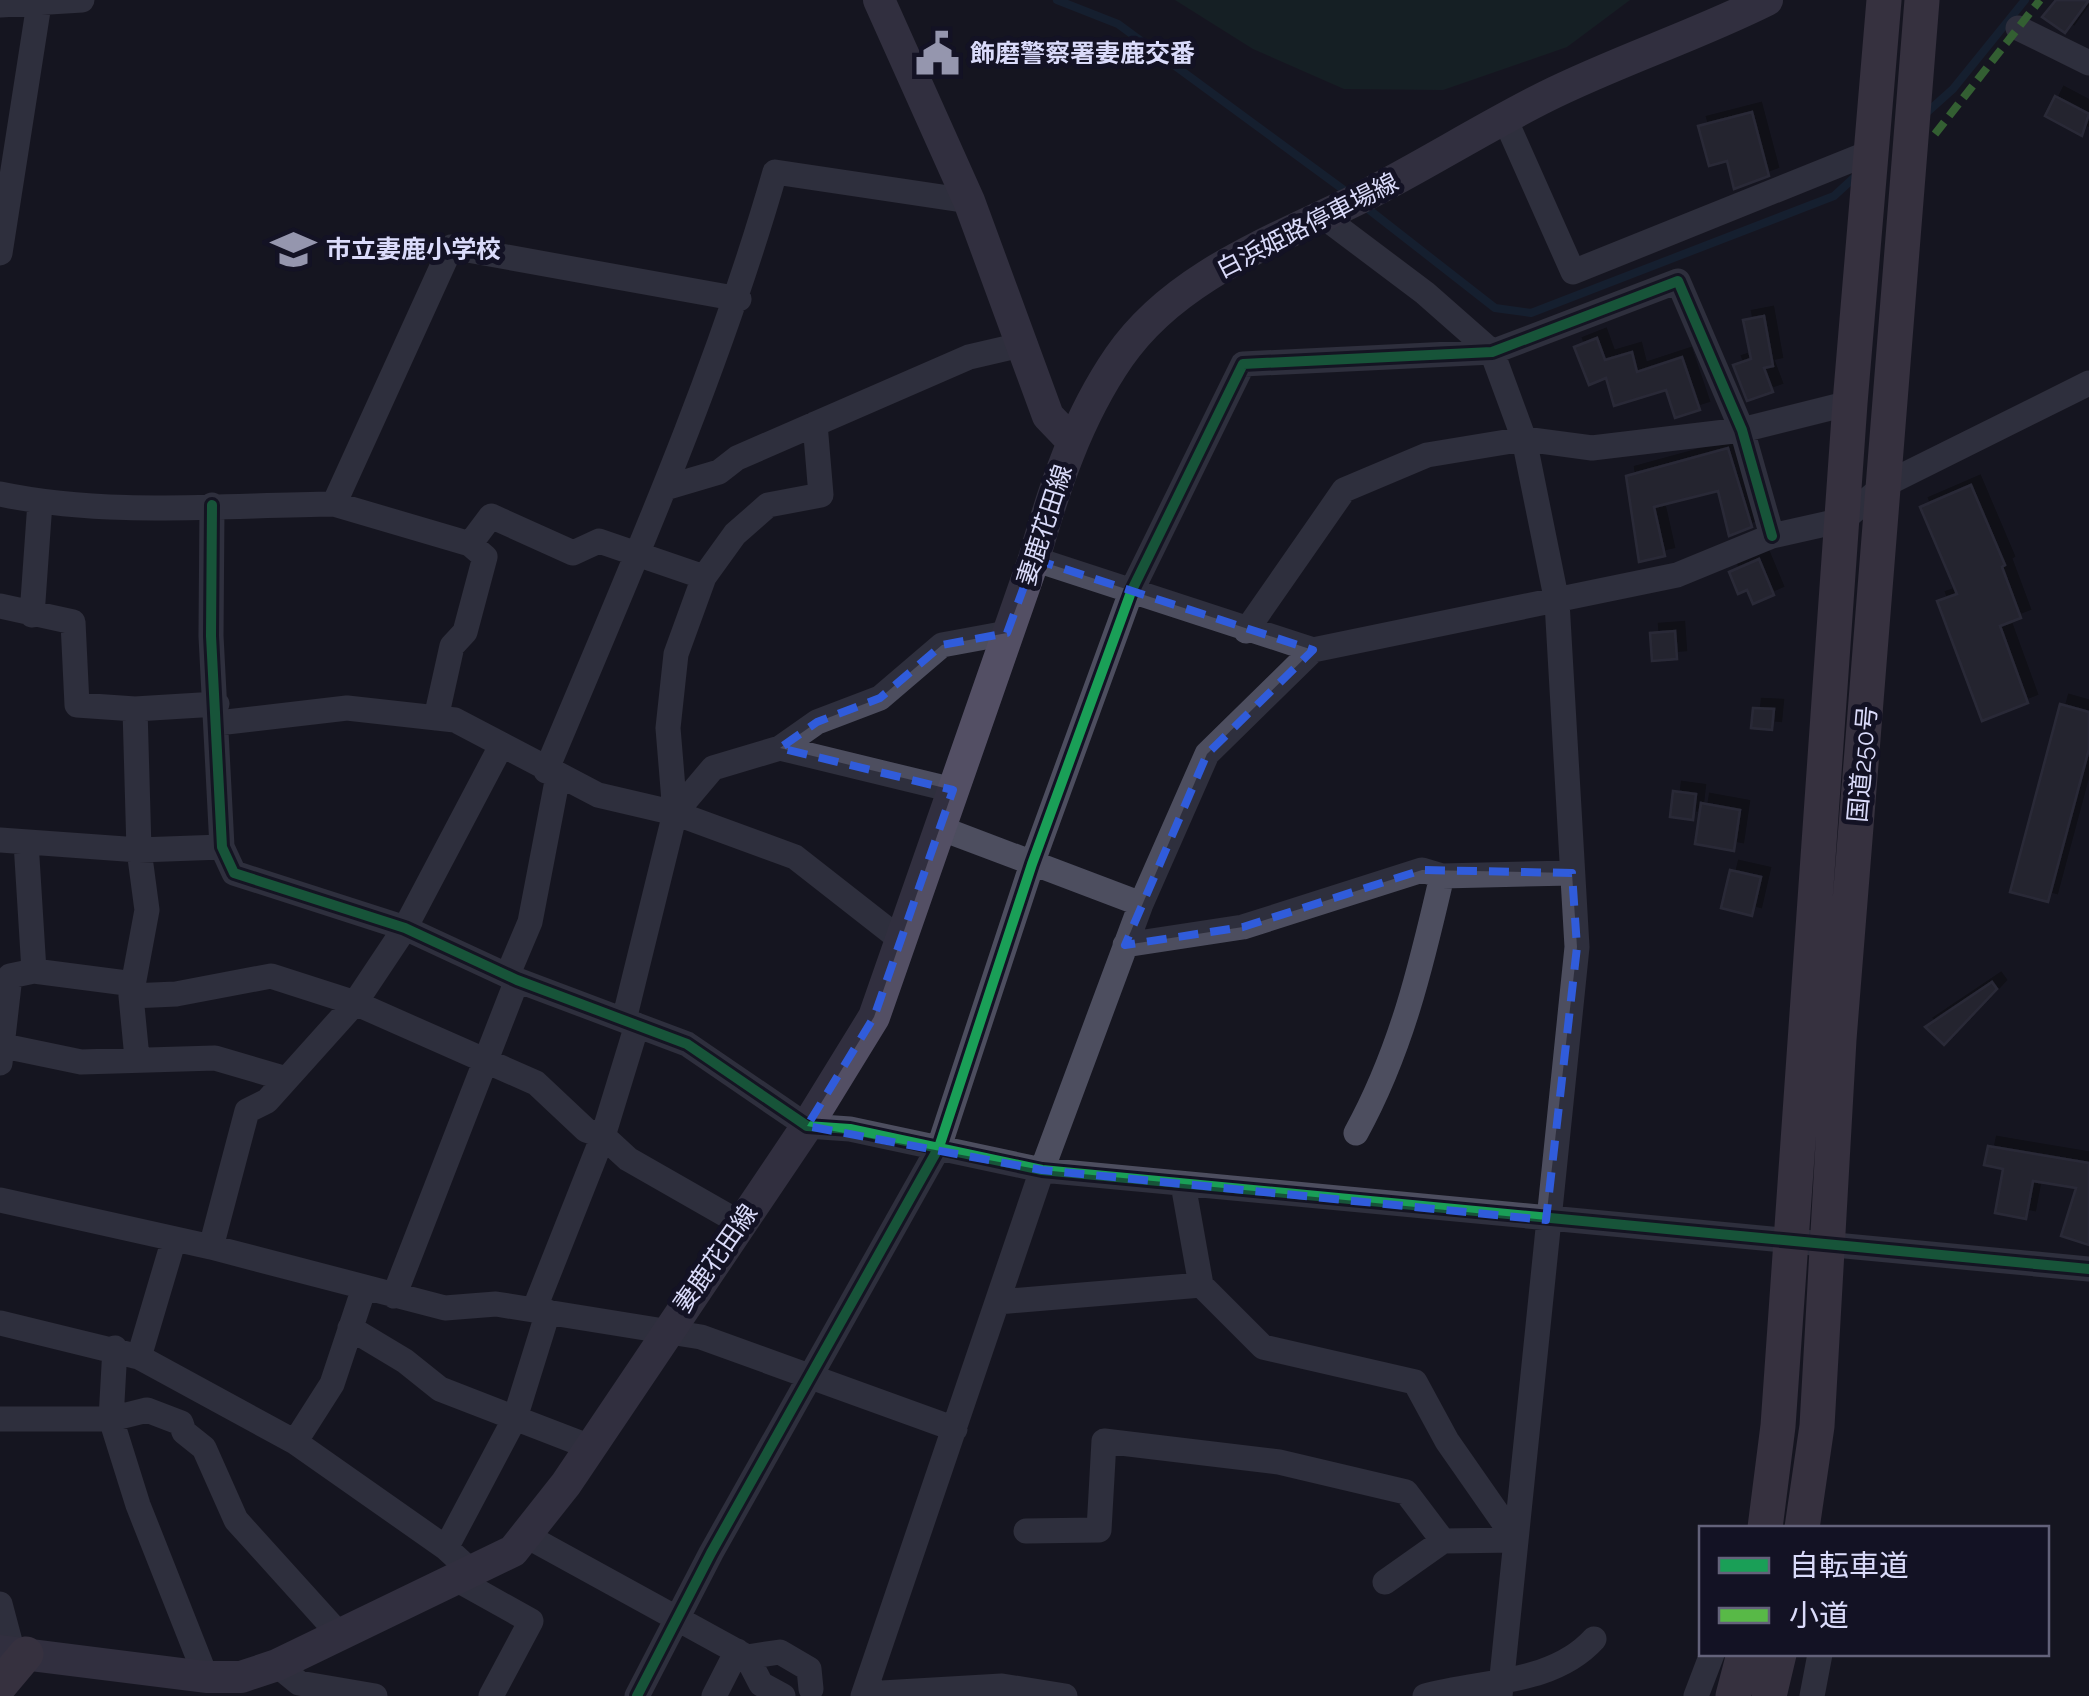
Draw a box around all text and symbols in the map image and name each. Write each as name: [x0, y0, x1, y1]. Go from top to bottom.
public building icon: 飾磨警察署妻鹿交番: [913, 29, 961, 77]
place label: 飾磨警察署妻鹿交番: [970, 38, 1195, 68]
street label: 白浜姫路停車場線: [1211, 166, 1403, 284]
school or university icon: 市立妻鹿小学校: [269, 225, 317, 273]
place label: 市立妻鹿小学校: [326, 234, 501, 264]
street label: 妻鹿花田線: [1010, 461, 1078, 589]
street label: 国道250号: [1842, 704, 1882, 824]
street label: 妻鹿花田線: [667, 1198, 763, 1318]
legend: [1699, 1526, 2049, 1656]
text: 自転車道: [1789, 1548, 1909, 1583]
text: 小道: [1789, 1598, 1849, 1633]

